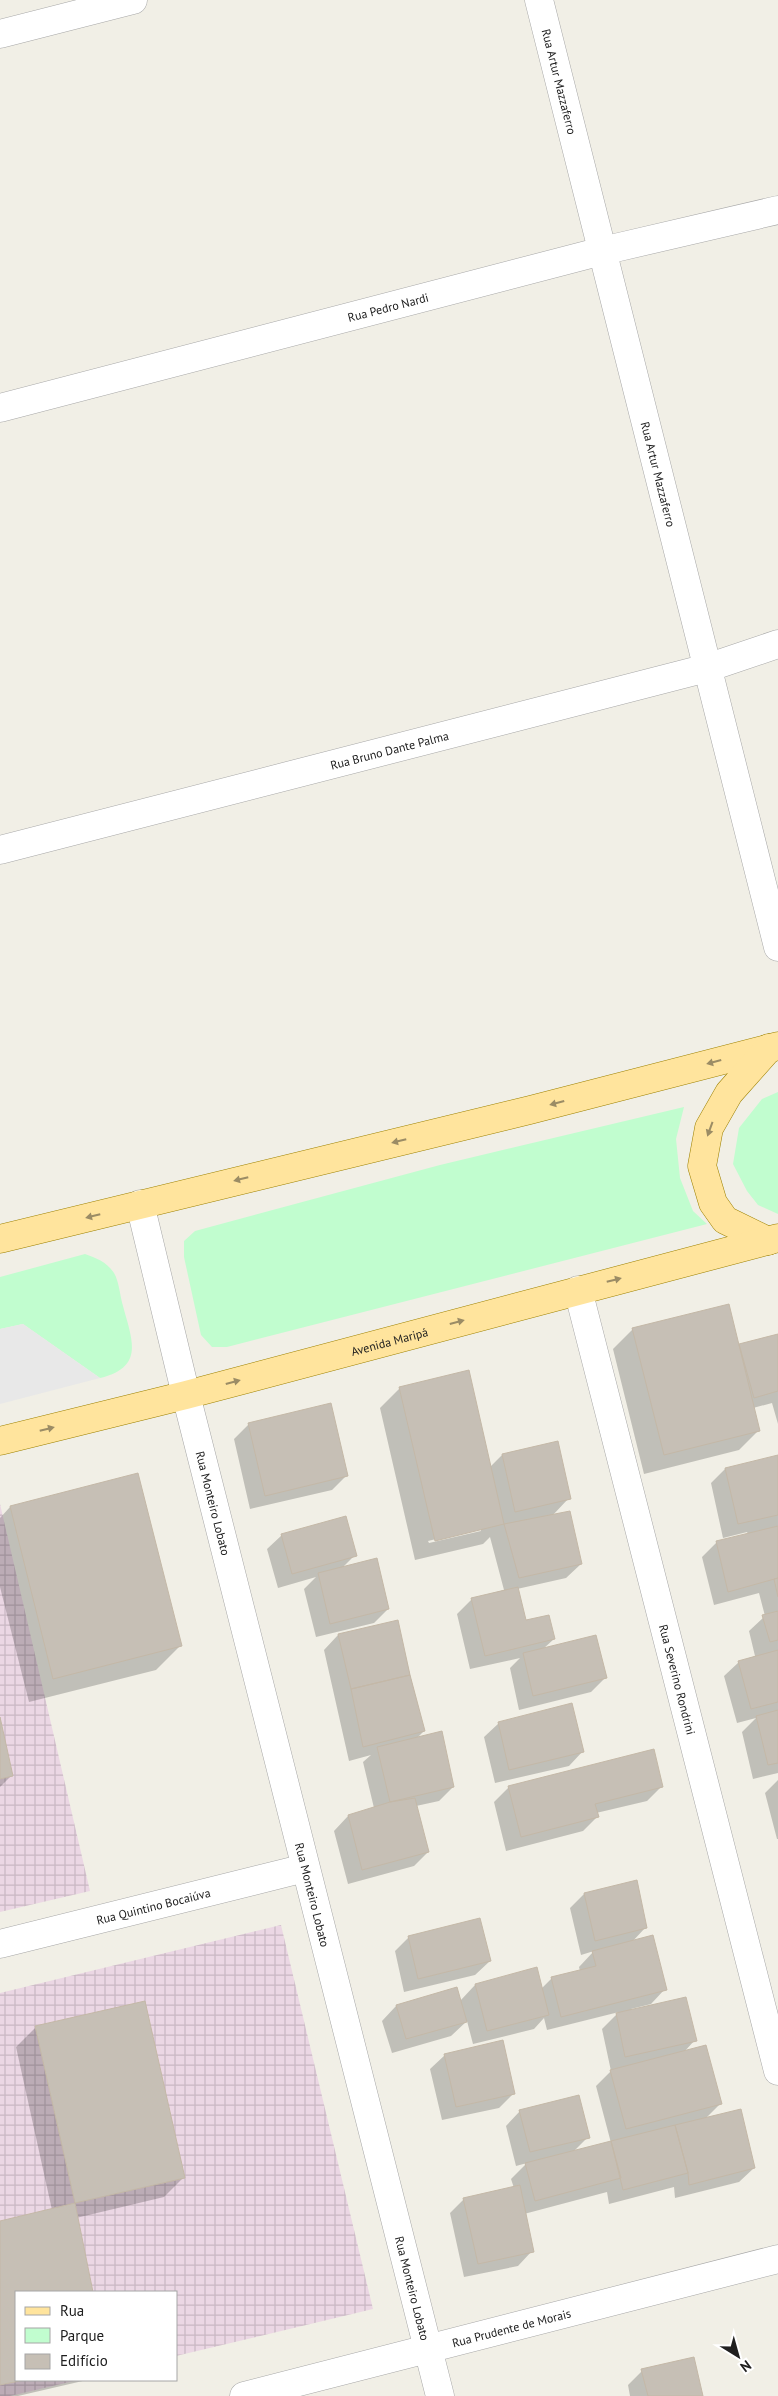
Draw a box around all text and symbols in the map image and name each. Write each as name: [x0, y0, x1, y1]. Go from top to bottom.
street label: Rua Artur Mazzaferro: [539, 27, 580, 136]
street label: Rua Pedro Nardi: [346, 289, 430, 325]
street label: Rua Artur Mazzaferro: [638, 420, 679, 528]
street label: Rua Bruno Dante Palma: [329, 727, 450, 772]
one-way arrow: [706, 1058, 721, 1066]
one-way arrow: [549, 1099, 564, 1107]
one-way arrow: [706, 1122, 714, 1137]
one-way arrow: [391, 1137, 406, 1145]
one-way arrow: [233, 1176, 248, 1184]
one-way arrow: [85, 1212, 100, 1220]
one-way arrow: [607, 1276, 622, 1284]
one-way arrow: [450, 1318, 465, 1326]
street label: Avenida Maripá: [349, 1324, 430, 1358]
one-way arrow: [225, 1378, 240, 1386]
one-way arrow: [40, 1425, 55, 1433]
street label: Rua Monteiro Lobato: [193, 1449, 234, 1557]
street label: Rua Severino Rondrini: [656, 1623, 699, 1736]
street label: Rua Monteiro Lobato: [292, 1841, 333, 1948]
street label: Rua Quintino Bocaiúva: [95, 1884, 212, 1927]
street label: Rua Monteiro Lobato: [392, 2235, 433, 2342]
legend: [15, 2291, 178, 2381]
text: Rua: [60, 2301, 84, 2320]
street label: Rua Prudente de Morais: [450, 2305, 572, 2350]
text: Parque: [60, 2326, 104, 2345]
north arrow: [713, 2331, 763, 2381]
text: Edifício: [60, 2351, 108, 2370]
text: N: [737, 2356, 755, 2376]

